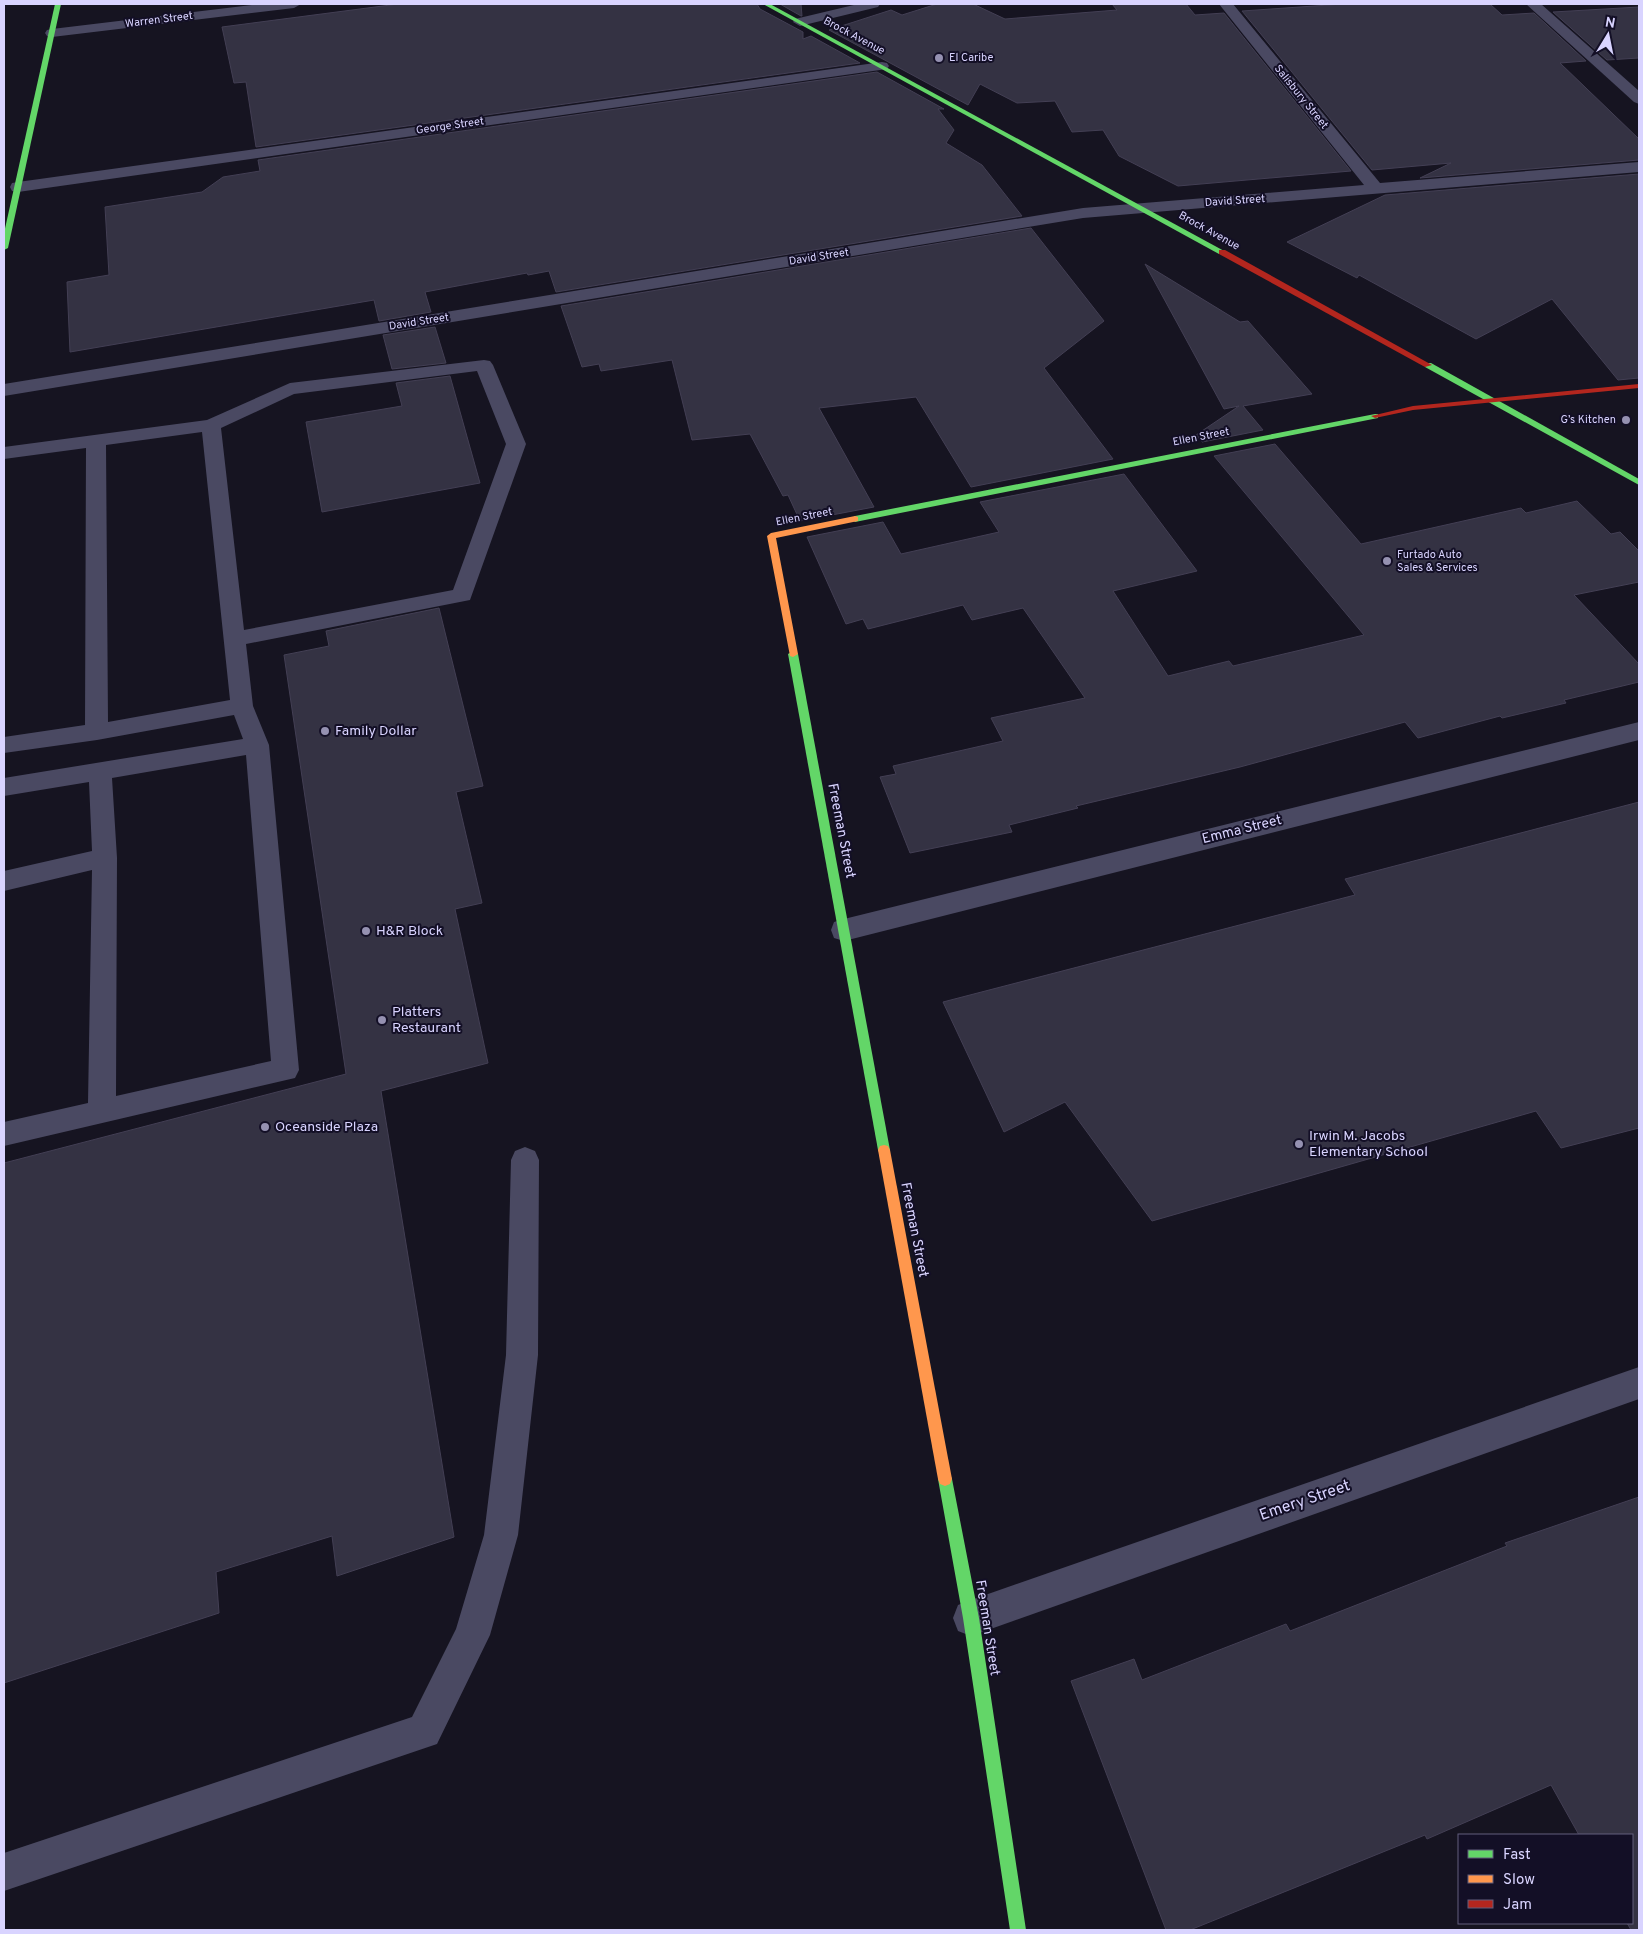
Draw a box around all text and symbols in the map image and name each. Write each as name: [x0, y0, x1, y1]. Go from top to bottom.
street label: Warren Street: [124, 9, 194, 31]
north arrow: [1583, 10, 1633, 60]
street label: Brock Avenue: [821, 14, 887, 58]
text: N: [1604, 14, 1616, 33]
place label: El Caribe: [949, 51, 993, 65]
marker: El Caribe: [933, 52, 945, 64]
street label: Salisbury Street: [1271, 62, 1331, 132]
street label: George Street: [415, 114, 485, 138]
street label: David Street: [1204, 192, 1266, 210]
street label: Brock Avenue: [1176, 208, 1242, 254]
street label: David Street: [788, 245, 850, 269]
street label: David Street: [388, 310, 450, 334]
place label: G’s Kitchen: [1561, 413, 1616, 427]
marker: G’s Kitchen: [1620, 414, 1632, 426]
street label: Ellen Street: [1171, 425, 1231, 449]
street label: Ellen Street: [774, 505, 834, 529]
place label: Furtado Auto Sales & Services: [1397, 548, 1478, 575]
marker: Furtado Auto Sales & Services: [1381, 555, 1393, 567]
place label: Family Dollar: [335, 723, 417, 740]
marker: Family Dollar: [319, 725, 331, 737]
street label: Freeman Street: [823, 782, 859, 880]
street label: Emma Street: [1200, 812, 1284, 848]
place label: H&R Block: [376, 923, 443, 940]
marker: H&R Block: [360, 925, 372, 937]
place label: Platters Restaurant: [392, 1004, 461, 1037]
marker: Platters Restaurant: [376, 1014, 388, 1026]
place label: Oceanside Plaza: [275, 1119, 378, 1136]
marker: Oceanside Plaza: [259, 1121, 271, 1133]
place label: Irwin M. Jacobs Elementary School: [1309, 1128, 1428, 1161]
marker: Irwin M. Jacobs Elementary School: [1293, 1138, 1305, 1150]
street label: Freeman Street: [896, 1181, 932, 1279]
street label: Emery Street: [1257, 1476, 1353, 1526]
street label: Freeman Street: [971, 1579, 1003, 1677]
legend: [1458, 1834, 1633, 1924]
text: Fast: [1503, 1846, 1531, 1865]
text: Slow: [1503, 1871, 1535, 1890]
text: Jam: [1503, 1896, 1532, 1915]

